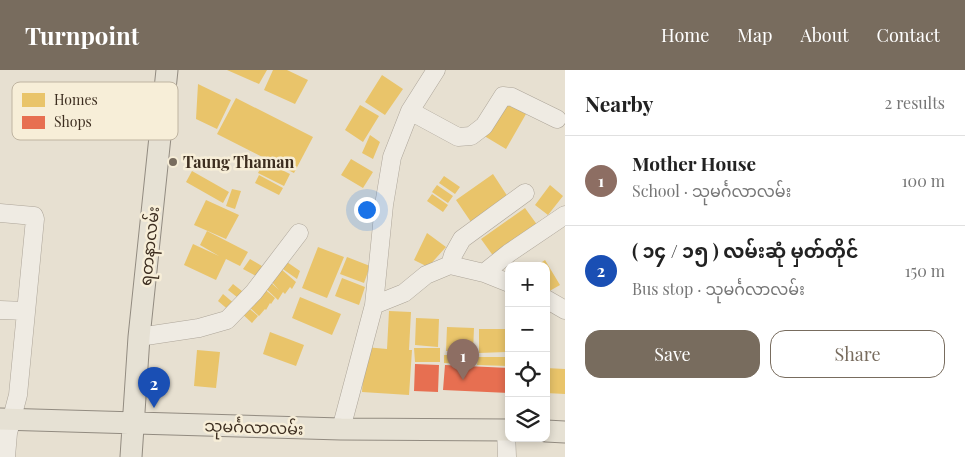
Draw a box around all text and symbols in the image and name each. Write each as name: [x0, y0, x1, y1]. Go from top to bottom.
text: Turnpoint: [25, 19, 139, 51]
text: Home: [661, 23, 709, 47]
text: Map: [737, 23, 772, 47]
text: About: [800, 23, 849, 47]
text: Contact: [877, 23, 940, 47]
legend: [12, 82, 178, 140]
text: Nearby: [585, 89, 654, 117]
text: Homes: [54, 90, 98, 109]
text: 2 results: [885, 92, 945, 113]
text: Shops: [54, 112, 92, 131]
text: Mother House: [632, 150, 756, 176]
place label: Taung Thaman: [183, 151, 295, 172]
marker: Taung Thaman: [167, 156, 179, 168]
text: 1: [598, 170, 604, 191]
text: 100 m: [902, 170, 945, 191]
text: School · သုမင်္ဂလာလမ်း: [632, 180, 791, 201]
your location: [354, 197, 380, 223]
street label: ရတနာလမ်း: [134, 205, 167, 287]
text: ( ၁၄ / ၁၅ ) လမ်းဆုံ မှတ်တိုင်: [632, 237, 858, 263]
text: 2: [597, 260, 605, 281]
text: 150 m: [905, 260, 945, 281]
map controls: [505, 262, 550, 442]
button: +: [505, 262, 550, 307]
text: Bus stop · သုမင်္ဂလာလမ်း: [632, 278, 805, 299]
button: −: [505, 307, 550, 352]
button: Save: [585, 330, 760, 378]
button: Share: [770, 330, 945, 378]
pin: 1: [447, 339, 479, 380]
button: locate: [505, 352, 550, 397]
pin: 2: [138, 367, 170, 408]
button: layers: [505, 397, 550, 442]
street label: သုမင်္ဂလာလမ်း: [204, 414, 304, 444]

